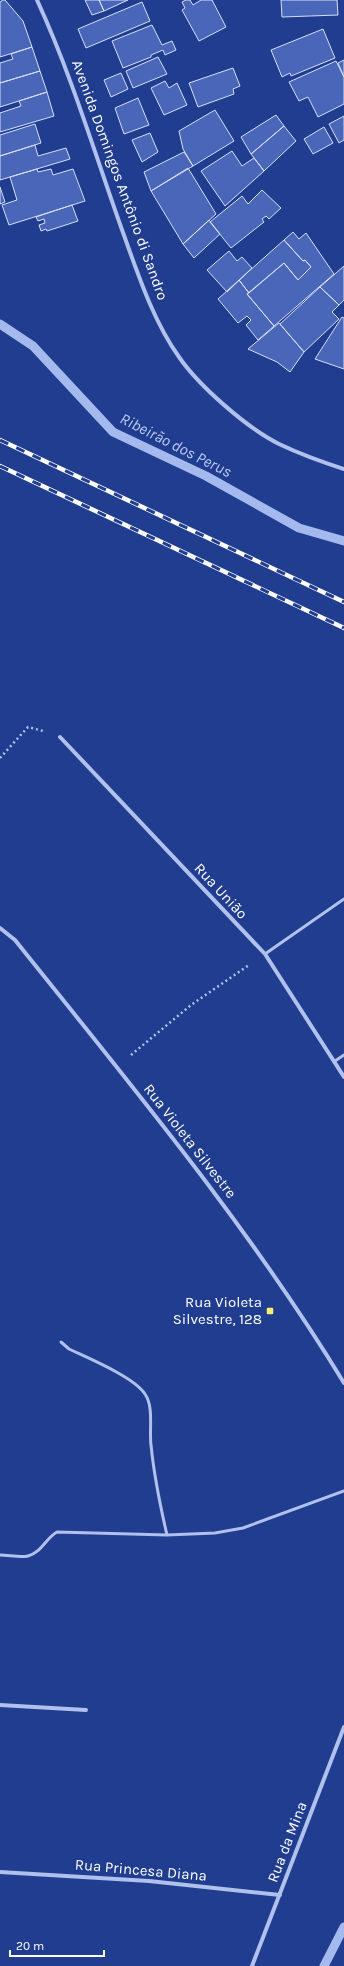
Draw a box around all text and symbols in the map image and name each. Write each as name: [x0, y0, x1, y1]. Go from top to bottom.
street label: Avenida Domingos Antônio di Sandro: [68, 58, 172, 302]
water label: Ribeirão dos Perus: [117, 409, 235, 482]
street label: Rua União: [191, 859, 251, 923]
street label: Rua Violeta Silvestre: [140, 1080, 240, 1202]
place label: Rua Violeta Silvestre, 128: [173, 1293, 262, 1328]
marker: Rua Violeta Silvestre, 128: [265, 1306, 275, 1316]
street label: Rua da Mina: [263, 1799, 311, 1885]
street label: Rua Princesa Diana: [74, 1855, 208, 1885]
scale bar: [10, 1932, 104, 1958]
text: 20 m: [16, 1939, 44, 1953]

